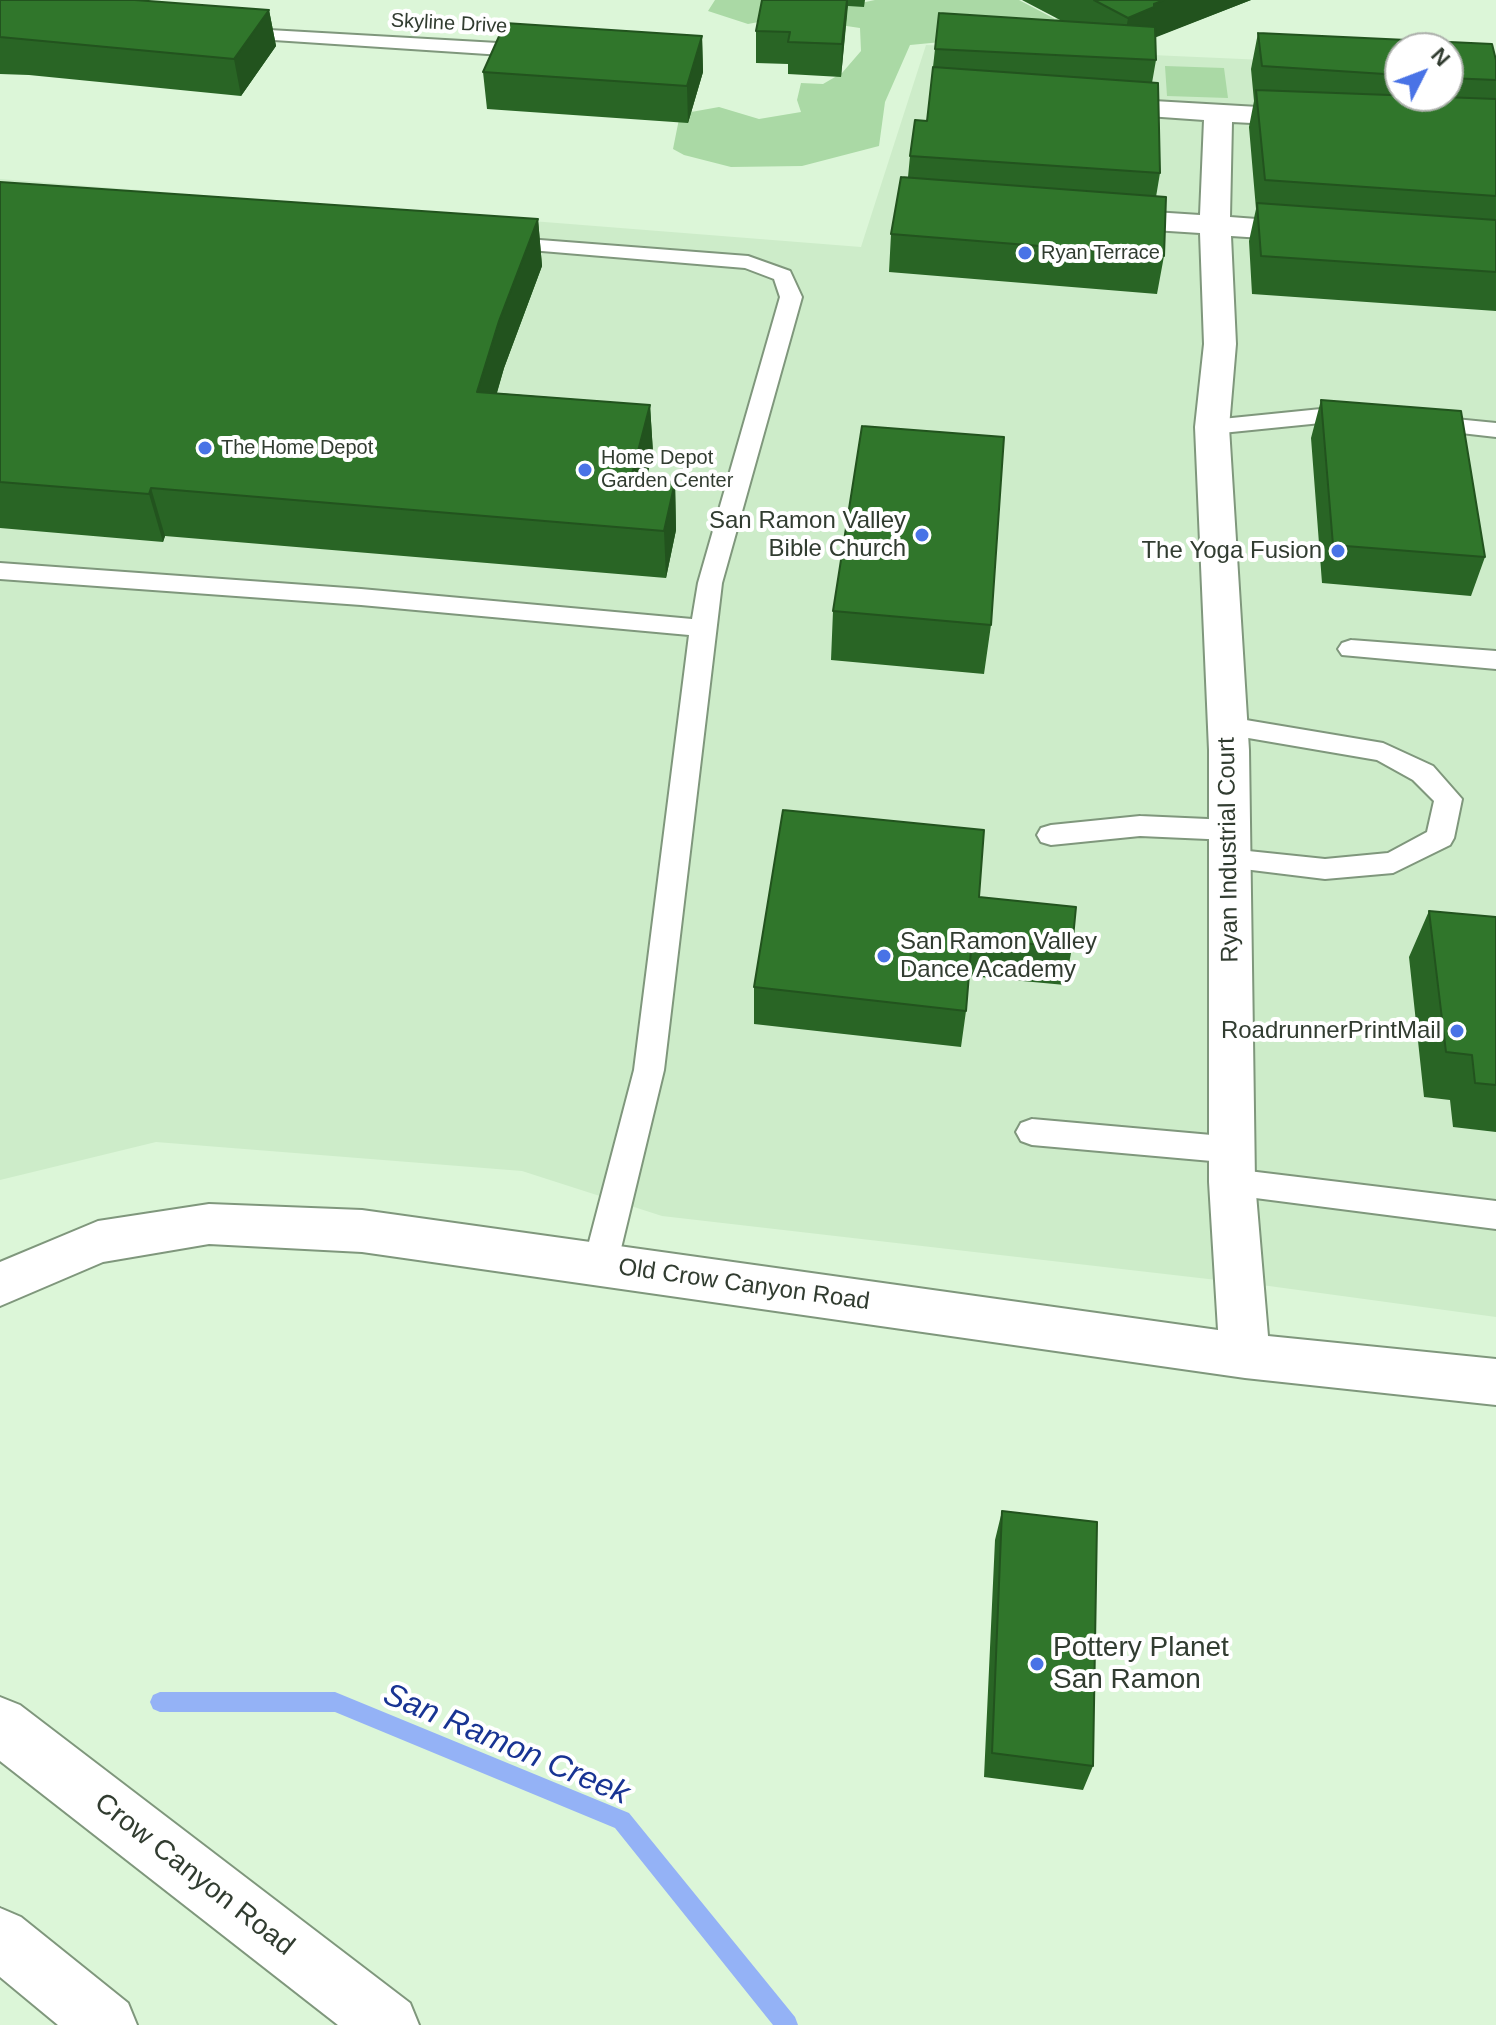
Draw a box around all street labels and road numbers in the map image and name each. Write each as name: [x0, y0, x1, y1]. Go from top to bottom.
street label: Skyline Drive: [390, 9, 508, 39]
street label: Ryan Industrial Court: [1213, 737, 1245, 963]
street label: Old Crow Canyon Road: [617, 1253, 871, 1317]
street label: Crow Canyon Road: [87, 1787, 301, 1963]

